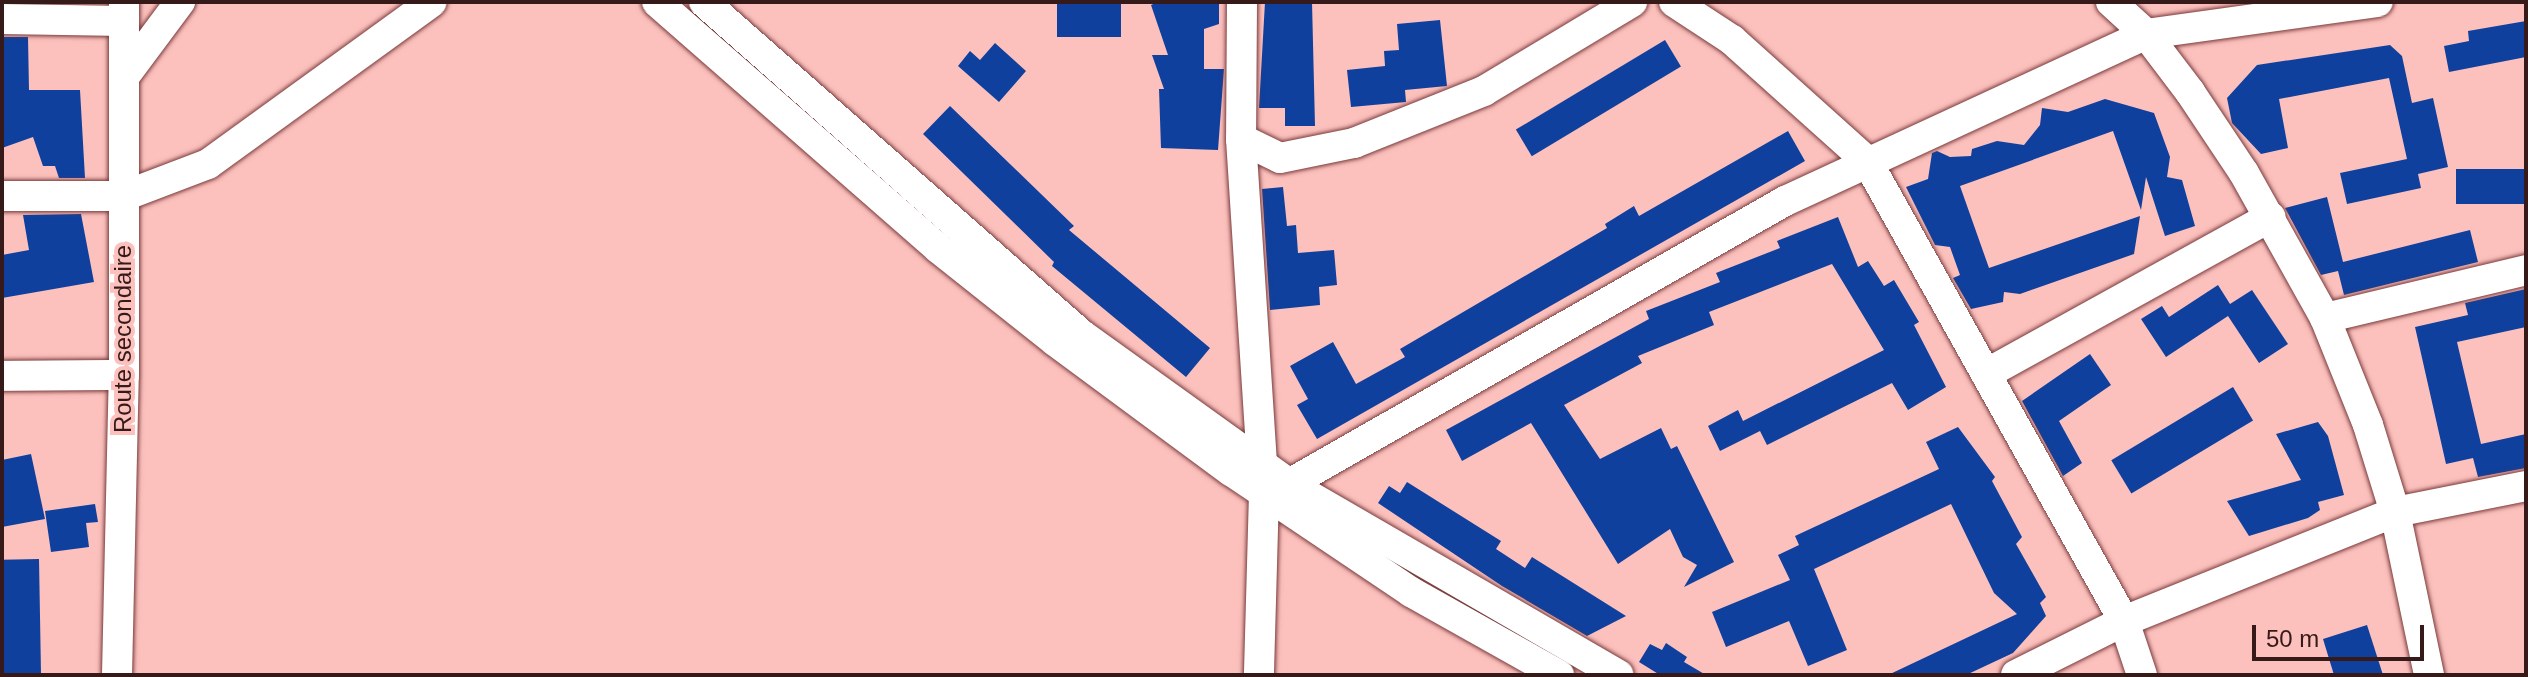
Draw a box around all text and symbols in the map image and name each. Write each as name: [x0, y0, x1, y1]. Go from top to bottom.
street label: Route secondaire: [109, 245, 137, 433]
scale bar: [2256, 609, 2428, 659]
text: 50 m: [2266, 625, 2319, 652]

